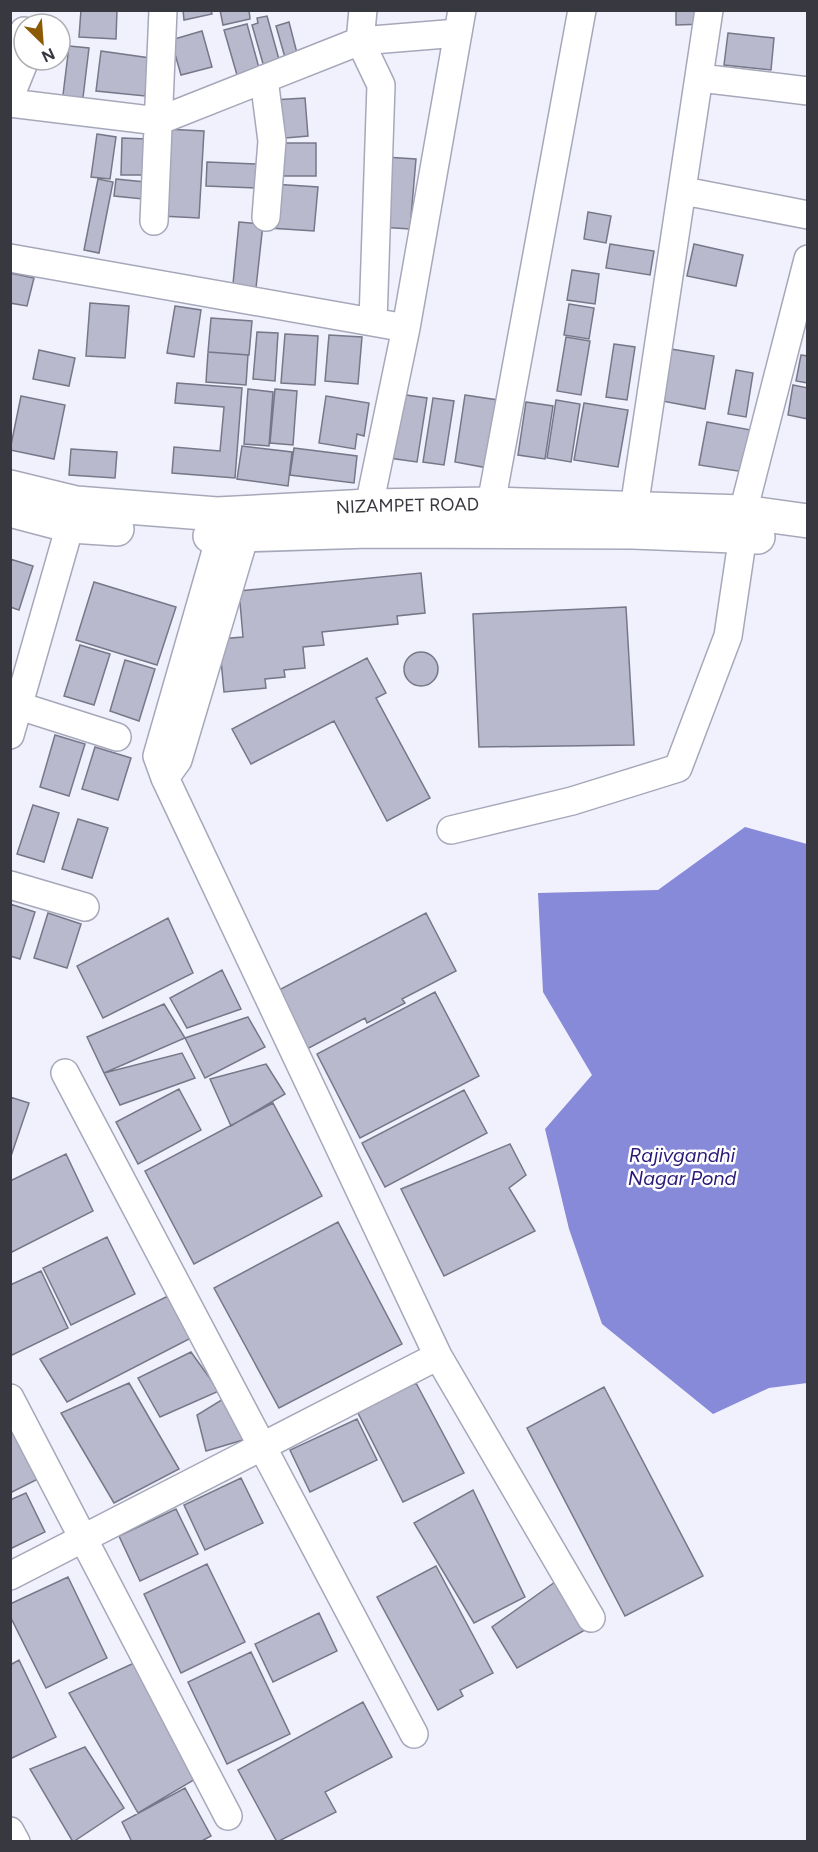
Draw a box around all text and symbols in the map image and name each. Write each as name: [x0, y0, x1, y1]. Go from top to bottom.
north arrow: [12, 12, 72, 72]
text: N: [39, 44, 58, 66]
street label: NIZAMPET ROAD: [335, 493, 479, 519]
water label: Rajivgandhi Nagar Pond: [628, 1143, 736, 1190]

